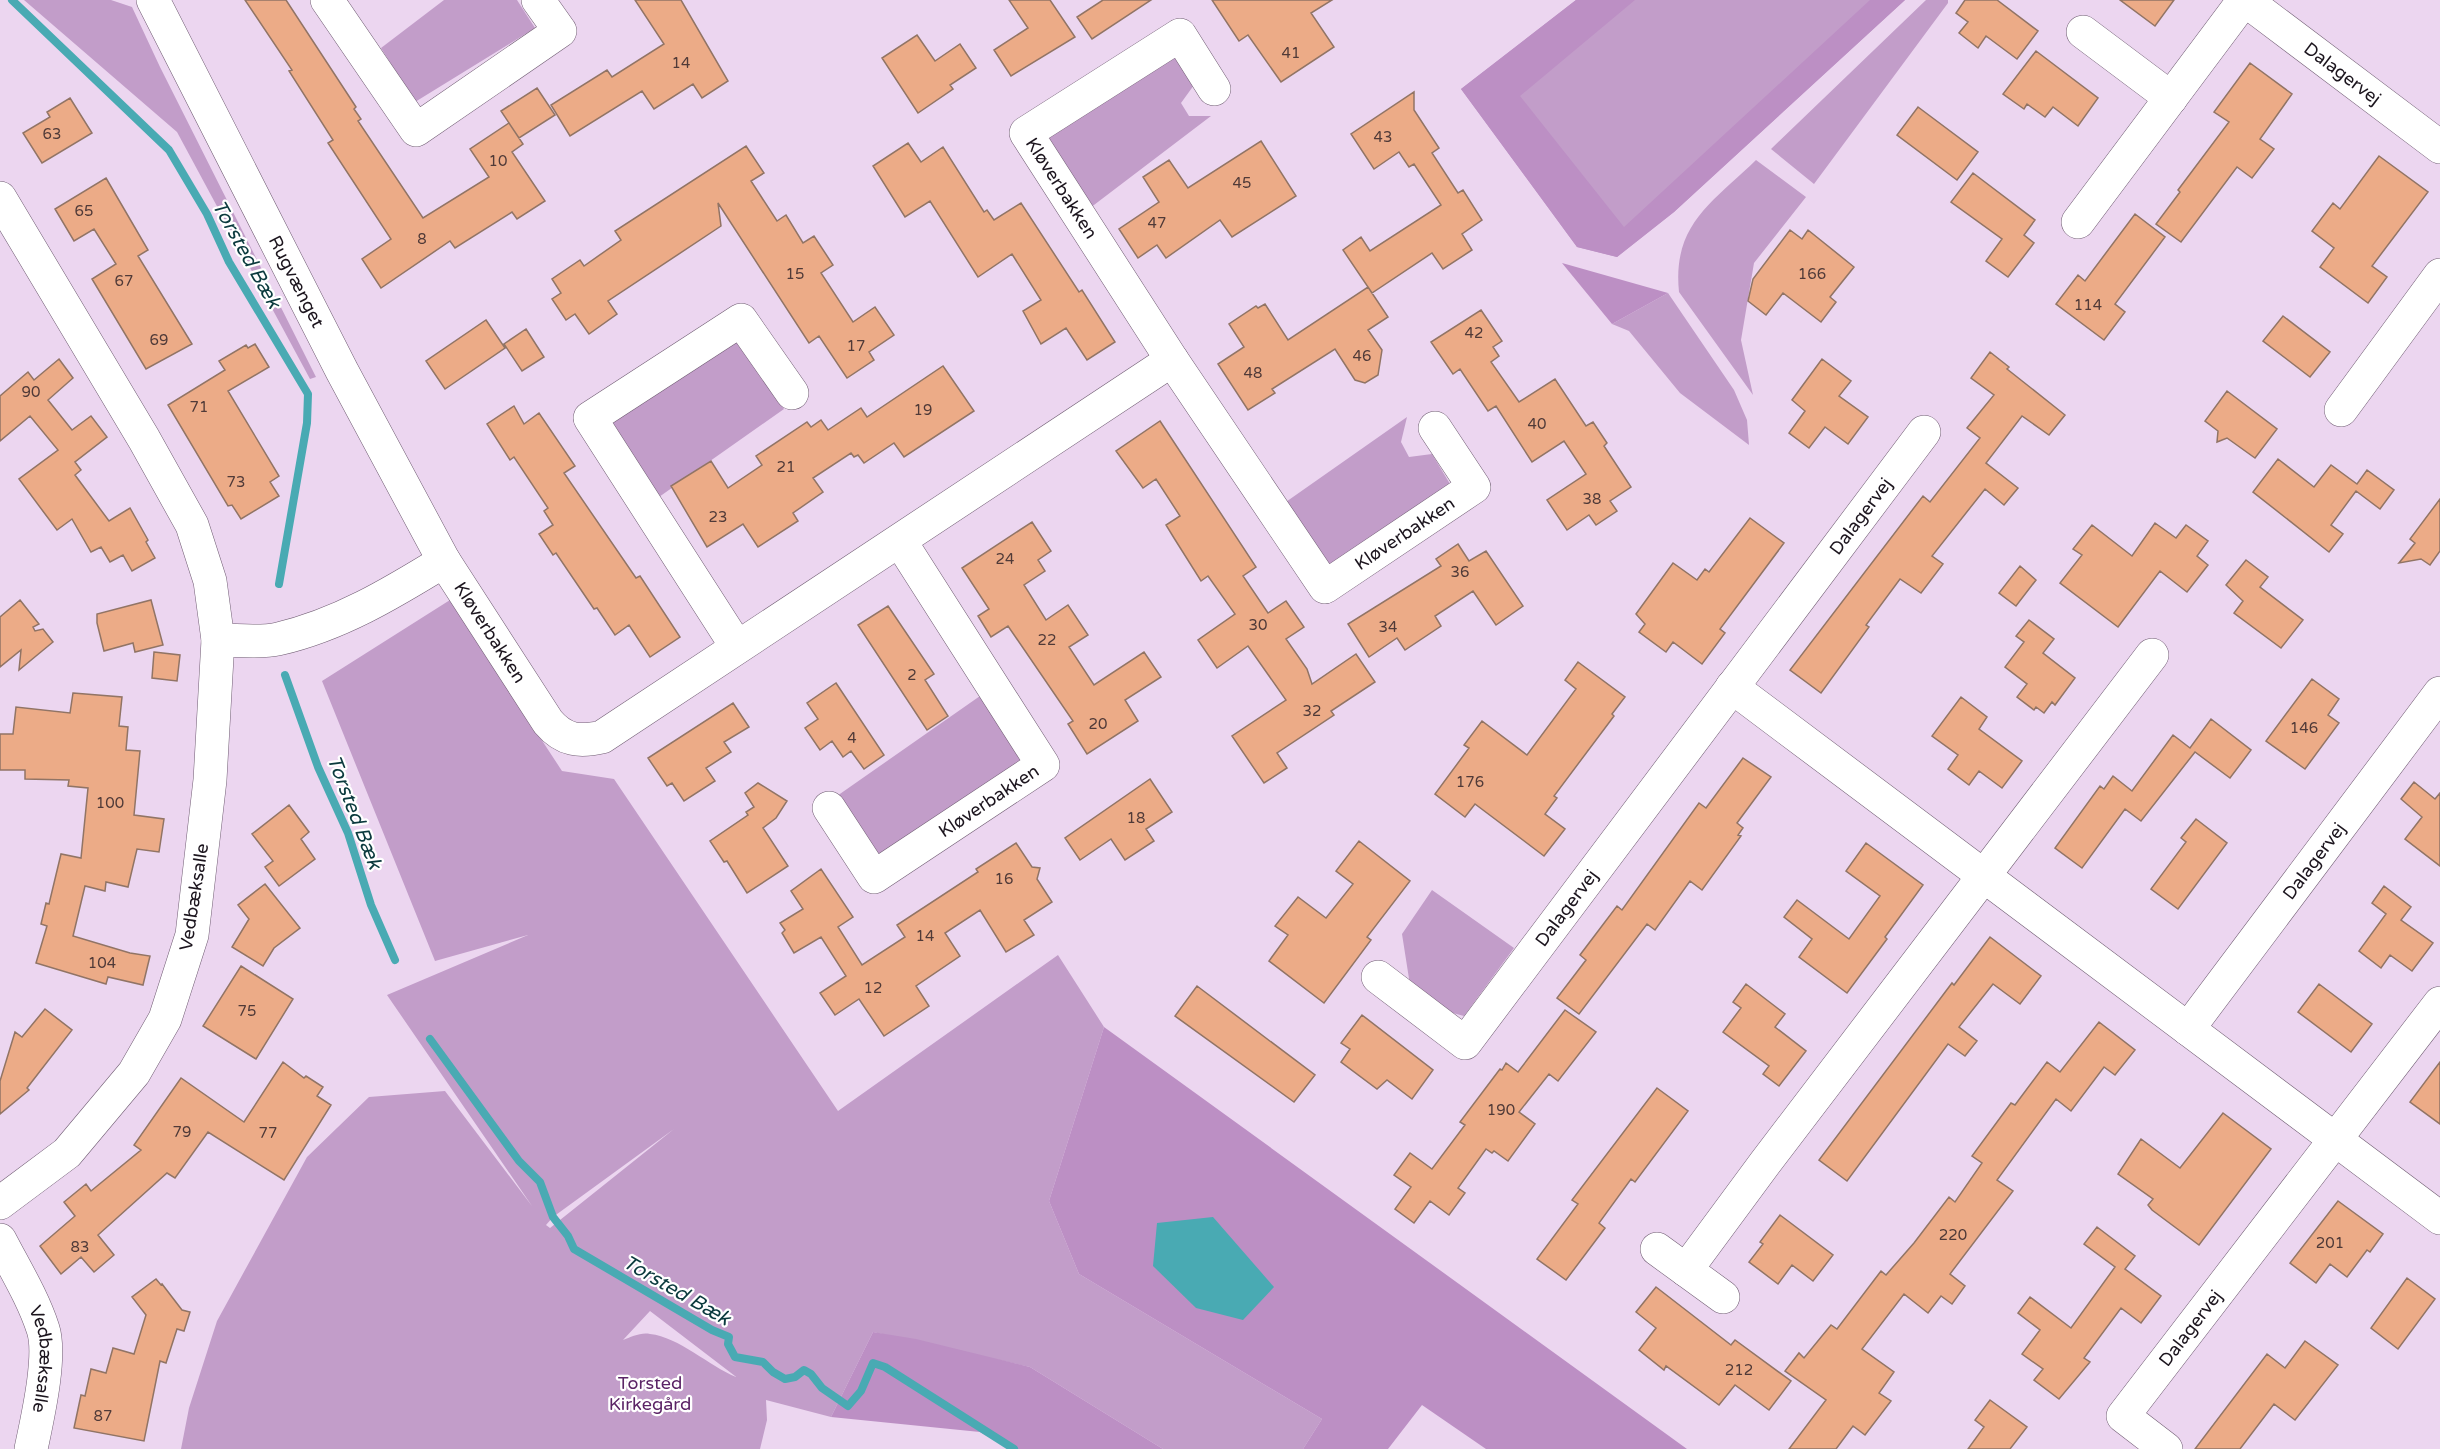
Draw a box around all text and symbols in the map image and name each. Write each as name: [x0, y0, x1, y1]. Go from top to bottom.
street label: Dalagervej: [2300, 37, 2385, 110]
house number: 41: [1282, 44, 1300, 62]
house number: 14: [672, 54, 690, 72]
house number: 63: [43, 125, 61, 143]
house number: 43: [1374, 128, 1392, 146]
street label: Kløverbakken: [1021, 133, 1102, 243]
house number: 10: [489, 152, 507, 170]
house number: 45: [1233, 174, 1251, 192]
water label: Torsted Bæk: [207, 196, 287, 315]
house number: 65: [75, 202, 93, 220]
house number: 47: [1148, 214, 1166, 232]
house number: 8: [417, 230, 427, 248]
street label: Rugvænget: [264, 232, 329, 331]
house number: 15: [786, 265, 804, 283]
house number: 166: [1798, 265, 1826, 283]
house number: 67: [115, 272, 133, 290]
house number: 114: [2074, 296, 2102, 314]
house number: 42: [1465, 324, 1483, 342]
house number: 69: [150, 331, 168, 349]
house number: 17: [847, 337, 865, 355]
house number: 46: [1353, 347, 1371, 365]
house number: 48: [1244, 364, 1262, 382]
house number: 90: [22, 383, 40, 401]
house number: 71: [190, 398, 208, 416]
house number: 19: [914, 401, 932, 419]
house number: 40: [1528, 415, 1546, 433]
house number: 21: [777, 458, 795, 476]
house number: 73: [227, 473, 245, 491]
street label: Dalagervej: [1825, 473, 1897, 559]
house number: 38: [1583, 490, 1601, 508]
street label: Kløverbakken: [1350, 492, 1459, 575]
house number: 23: [709, 508, 727, 526]
house number: 24: [996, 550, 1014, 568]
house number: 36: [1451, 563, 1469, 581]
street label: Kløverbakken: [449, 578, 531, 687]
house number: 30: [1249, 616, 1267, 634]
house number: 34: [1379, 618, 1397, 636]
house number: 22: [1038, 631, 1056, 649]
house number: 2: [907, 666, 917, 684]
house number: 32: [1303, 702, 1321, 720]
house number: 20: [1089, 715, 1107, 733]
house number: 146: [2290, 719, 2318, 737]
house number: 4: [847, 729, 857, 747]
water label: Torsted Bæk: [321, 752, 387, 875]
street label: Kløverbakken: [934, 760, 1043, 842]
house number: 176: [1456, 773, 1484, 791]
house number: 100: [96, 794, 124, 812]
house number: 18: [1127, 809, 1145, 827]
street label: Dalagervej: [2278, 818, 2350, 904]
street label: Vedbæksalle: [175, 842, 213, 952]
street label: Dalagervej: [1530, 865, 1602, 951]
house number: 16: [995, 870, 1013, 888]
house number: 14: [916, 927, 934, 945]
house number: 104: [88, 954, 116, 972]
house number: 12: [864, 979, 882, 997]
house number: 75: [238, 1002, 256, 1020]
house number: 190: [1487, 1101, 1515, 1119]
house number: 79: [173, 1123, 191, 1141]
house number: 77: [259, 1124, 277, 1142]
house number: 220: [1939, 1226, 1967, 1244]
house number: 201: [2316, 1234, 2344, 1252]
house number: 83: [71, 1238, 89, 1256]
water label: Torsted Bæk: [619, 1251, 736, 1332]
street label: Dalagervej: [2154, 1285, 2227, 1371]
street label: Vedbæksalle: [24, 1302, 57, 1415]
house number: 212: [1725, 1361, 1753, 1379]
park label: Torsted Kirkegård: [609, 1372, 691, 1415]
house number: 87: [94, 1407, 112, 1425]

